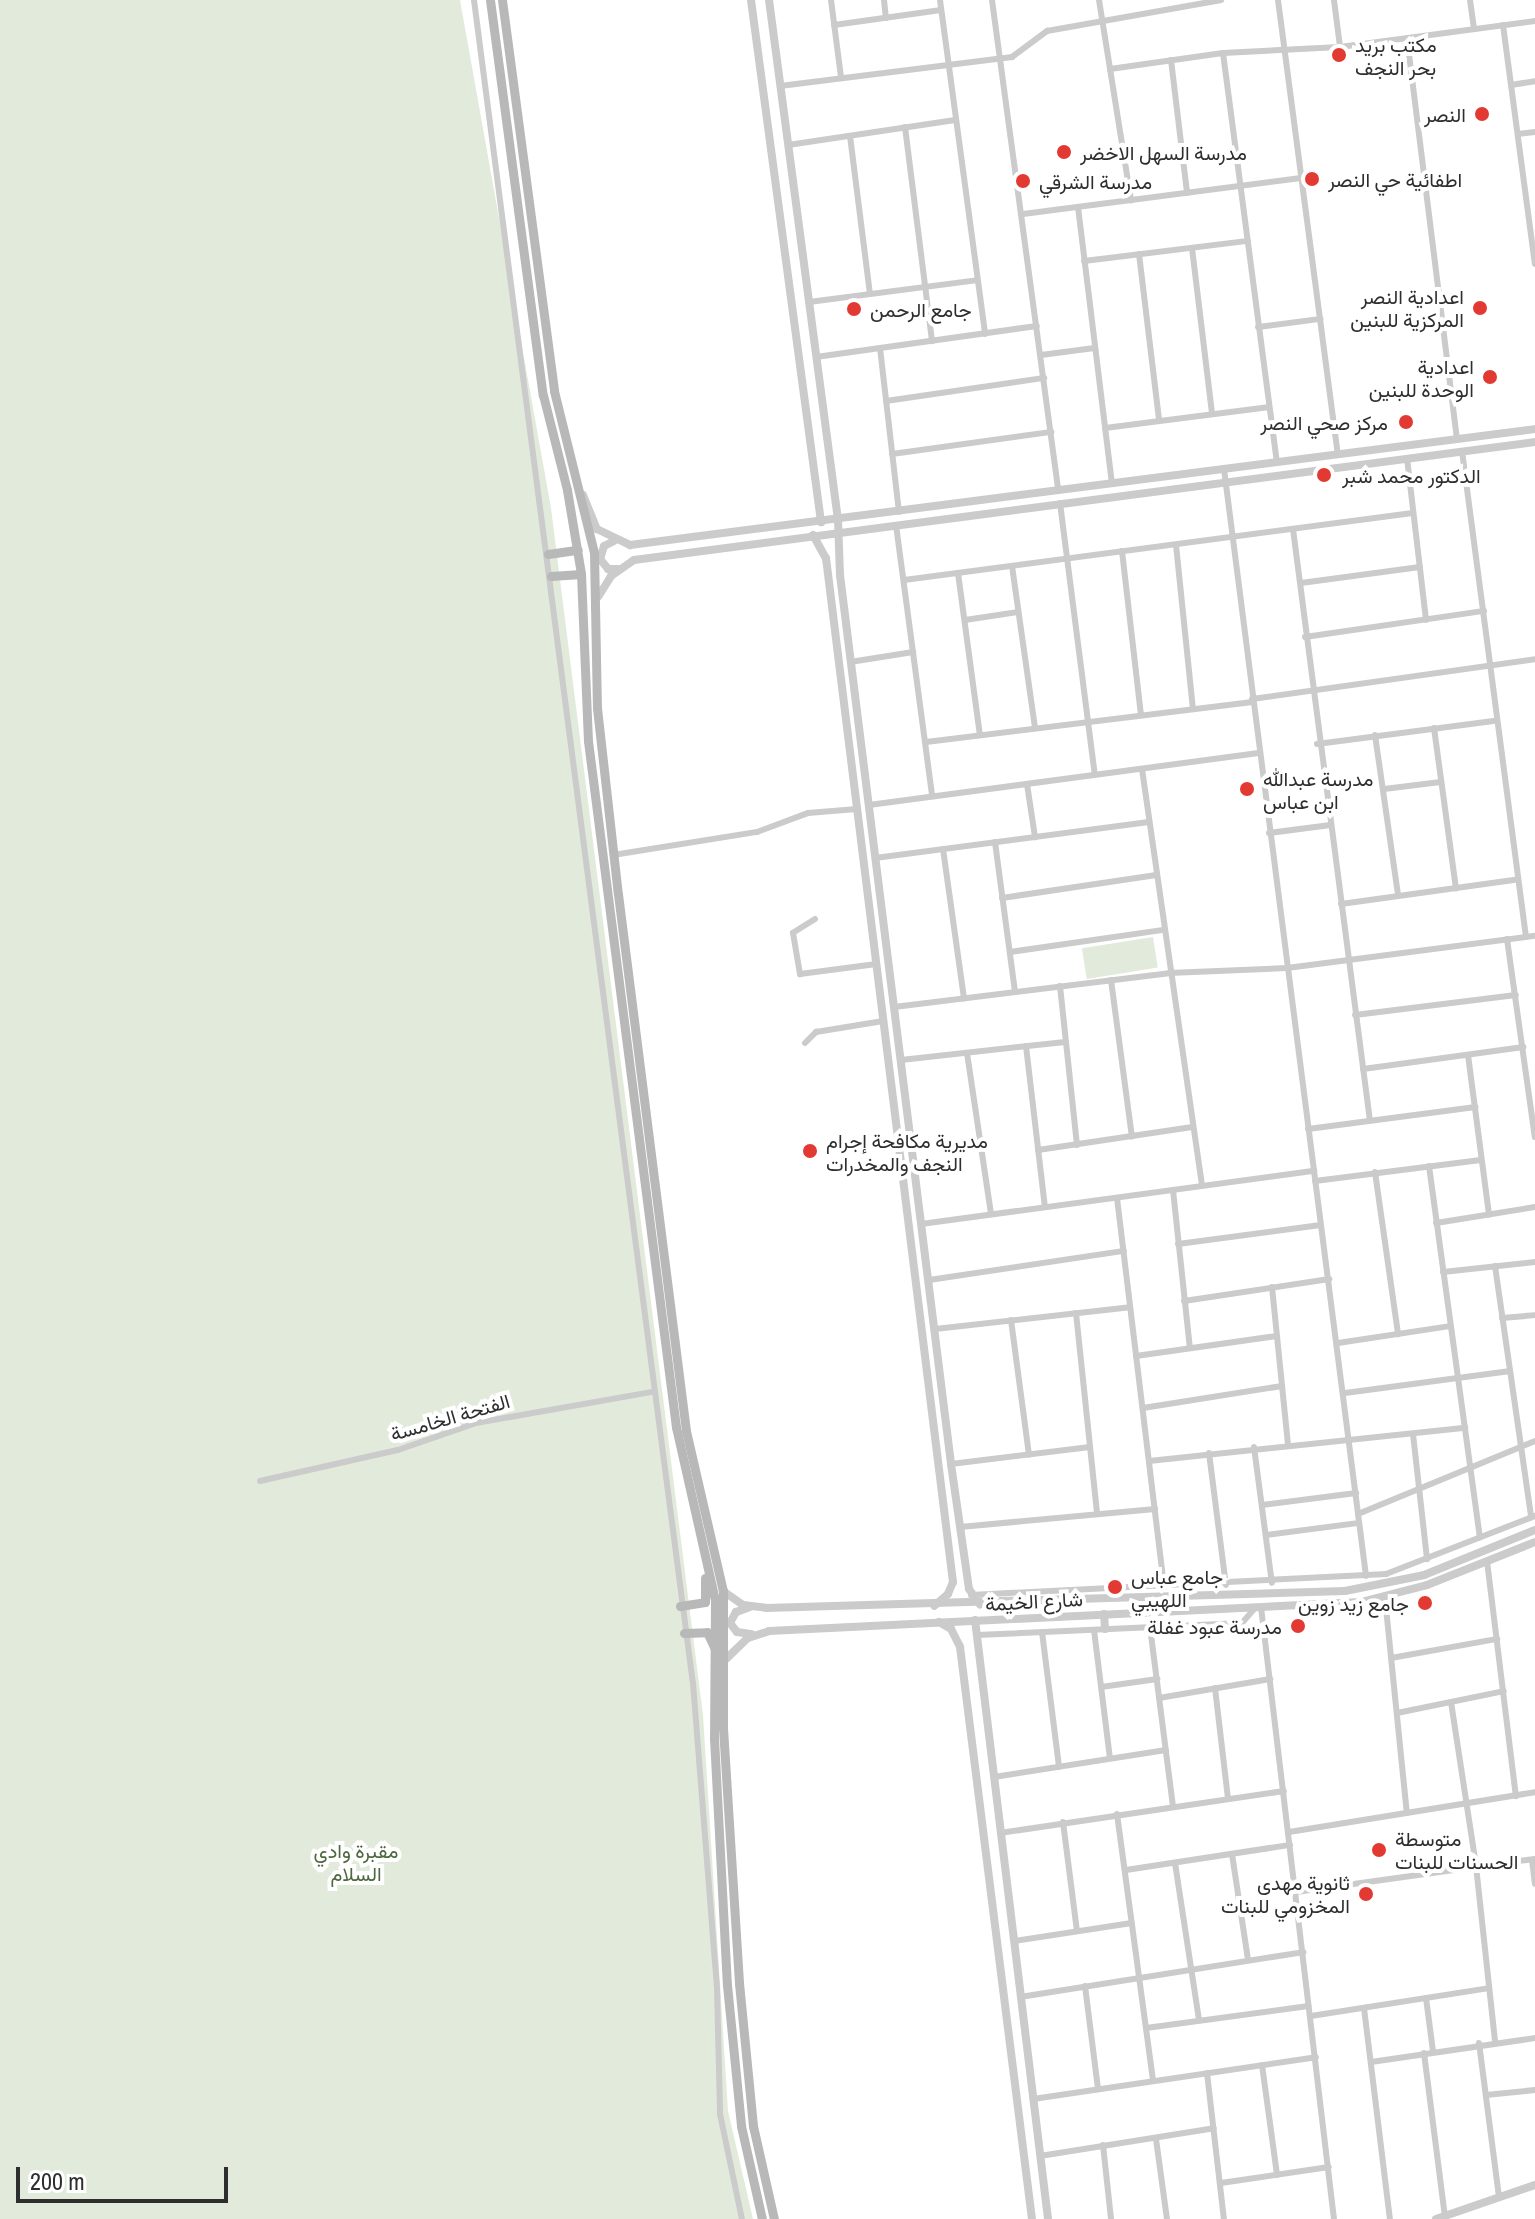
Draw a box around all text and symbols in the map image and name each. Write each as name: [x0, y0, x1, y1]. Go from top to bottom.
place label: مكتب بريد بحر النجف: [1355, 32, 1437, 79]
marker: مكتب بريد بحر النجف: [1330, 46, 1348, 64]
place label: النصر: [1424, 102, 1466, 126]
marker: النصر: [1473, 105, 1491, 123]
place label: مدرسة السهل الاخضر: [1080, 140, 1247, 164]
marker: مدرسة السهل الاخضر: [1055, 143, 1073, 161]
place label: اطفائية حي النصر: [1328, 167, 1462, 191]
place label: مدرسة الشرقي: [1039, 169, 1152, 193]
marker: اطفائية حي النصر: [1303, 170, 1321, 188]
marker: مدرسة الشرقي: [1014, 172, 1032, 190]
place label: اعدادية النصر المركزية للبنين: [1350, 284, 1464, 331]
place label: جامع الرحمن: [870, 297, 972, 321]
marker: اعدادية النصر المركزية للبنين: [1471, 299, 1489, 317]
marker: جامع الرحمن: [845, 300, 863, 318]
place label: اعدادية الوحدة للبنين: [1369, 354, 1474, 401]
marker: اعدادية الوحدة للبنين: [1481, 368, 1499, 386]
place label: مركز صحي النصر: [1260, 410, 1388, 434]
marker: مركز صحي النصر: [1395, 411, 1417, 433]
place label: الدكتور محمد شبر: [1342, 463, 1481, 487]
marker: الدكتور محمد شبر: [1313, 464, 1335, 486]
place label: مدرسة عبدالله ابن عباس: [1263, 766, 1373, 813]
marker: مدرسة عبدالله ابن عباس: [1238, 780, 1256, 798]
place label: مديرية مكافحة إجرام النجف والمخدرات: [826, 1128, 988, 1175]
marker: مديرية مكافحة إجرام النجف والمخدرات: [801, 1142, 819, 1160]
street label: الفتحة الخامسة: [387, 1388, 513, 1446]
place label: جامع عباس اللهيبي: [1131, 1564, 1223, 1611]
marker: جامع عباس اللهيبي: [1106, 1578, 1124, 1596]
street label: شارع الخيمة: [984, 1586, 1084, 1616]
place label: جامع زيد زوين: [1298, 1591, 1409, 1615]
marker: جامع زيد زوين: [1416, 1594, 1434, 1612]
place label: مدرسة عبود غفلة: [1147, 1614, 1282, 1638]
marker: مدرسة عبود غفلة: [1289, 1617, 1307, 1635]
place label: متوسطة الحسنات للبنات: [1395, 1826, 1518, 1873]
park label: مقبرة وادي السلام: [314, 1839, 398, 1886]
marker: متوسطة الحسنات للبنات: [1370, 1841, 1388, 1859]
place label: ثانوية مهدي المخزومي للبنات: [1221, 1870, 1350, 1917]
marker: ثانوية مهدي المخزومي للبنات: [1357, 1885, 1375, 1903]
scale bar: [20, 2151, 232, 2201]
text: 200 m: [30, 2165, 85, 2197]

